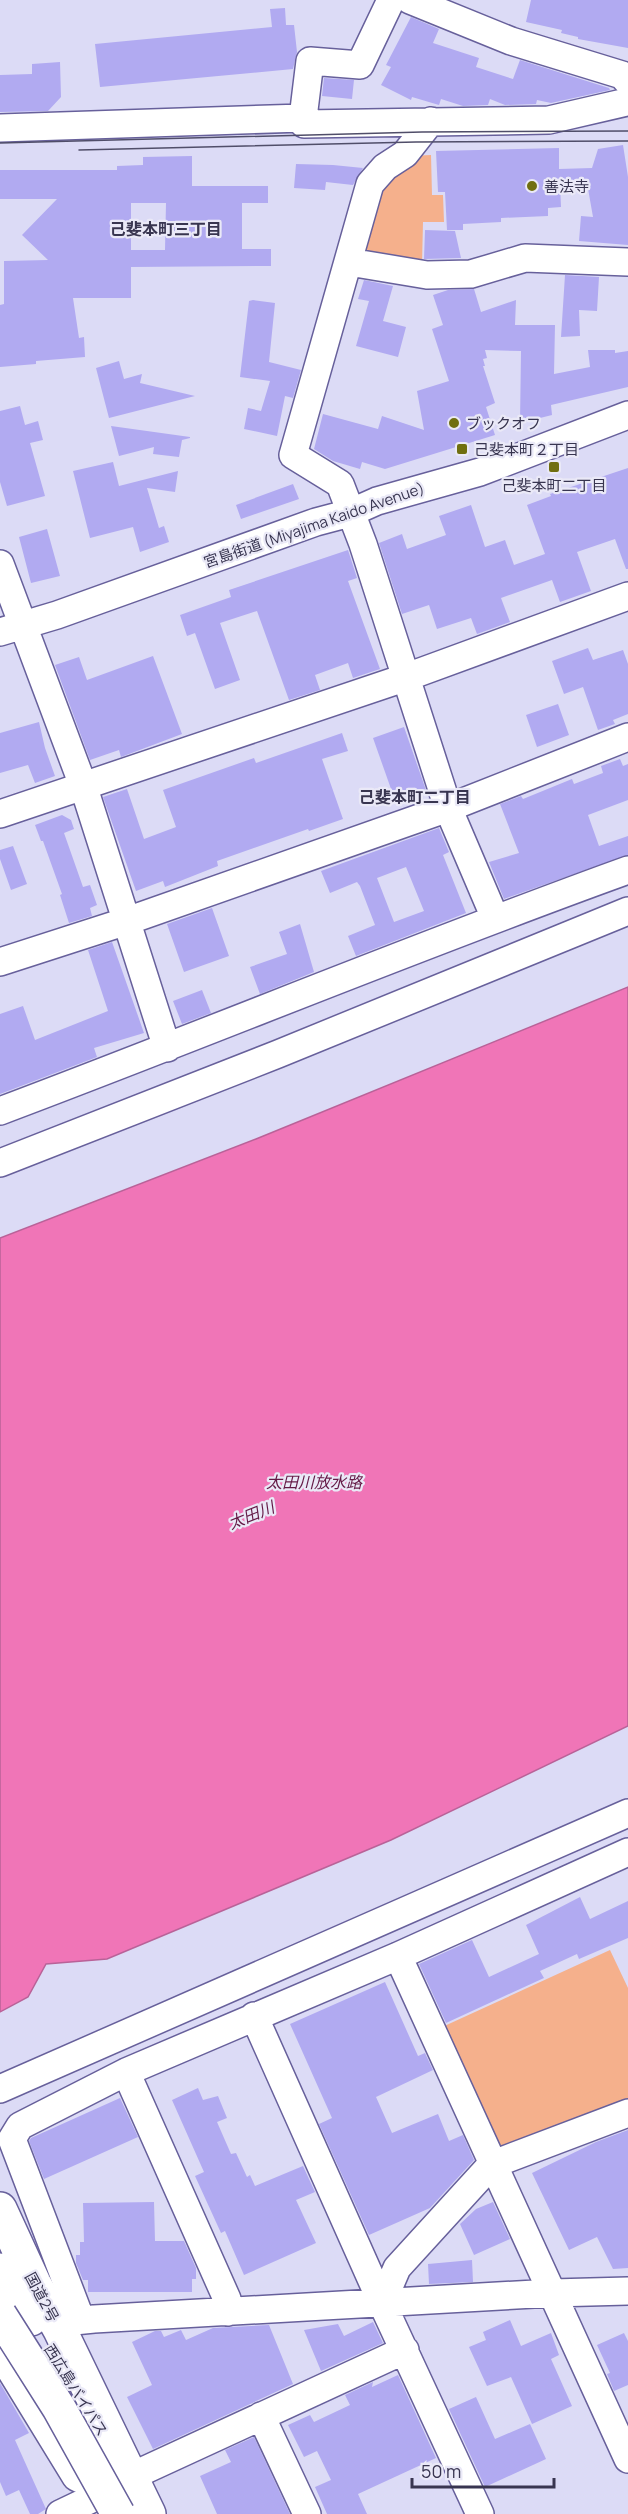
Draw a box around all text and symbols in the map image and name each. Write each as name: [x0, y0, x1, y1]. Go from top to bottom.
place label: 善法寺: [544, 176, 589, 197]
marker: 善法寺: [525, 179, 539, 193]
district label: 己斐本町三丁目: [110, 218, 222, 240]
place label: ブックオフ: [466, 413, 541, 434]
marker: ブックオフ: [447, 416, 461, 430]
place label: 己斐本町２丁目: [474, 439, 579, 460]
marker: 己斐本町２丁目: [455, 442, 469, 456]
marker: 己斐本町二丁目: [547, 460, 561, 474]
place label: 己斐本町二丁目: [501, 475, 607, 496]
street label: 宮島街道 (Miyajima Kaido Avenue): [201, 477, 427, 573]
district label: 己斐本町二丁目: [359, 786, 471, 808]
water label: 太田川放水路: [266, 1471, 364, 1493]
water label: 太田川: [225, 1495, 279, 1534]
street label: 国道2号: [20, 2268, 64, 2326]
street label: 西広島バイパス: [39, 2340, 113, 2440]
scale bar: [412, 2451, 554, 2489]
text: 50 m: [421, 2459, 461, 2483]

